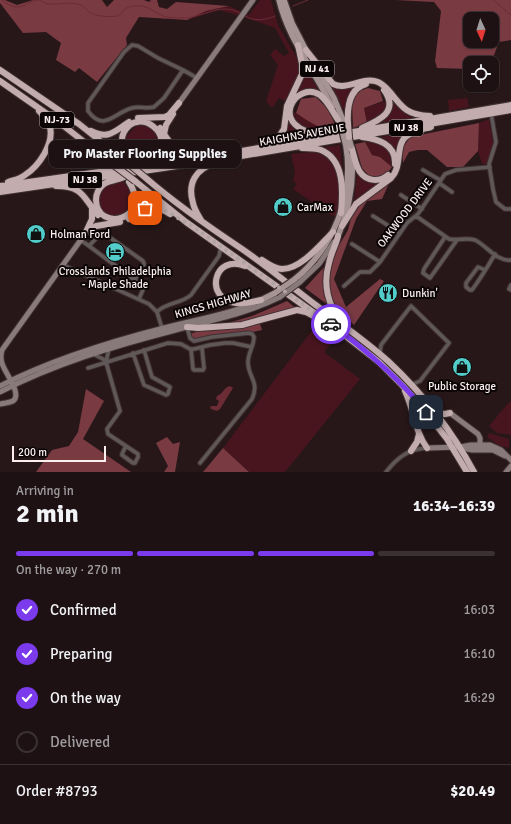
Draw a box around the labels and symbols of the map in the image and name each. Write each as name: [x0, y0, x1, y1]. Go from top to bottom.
north arrow: [463, 12, 499, 48]
road number: NJ 41: [300, 61, 334, 77]
road number: NJ-73: [40, 112, 74, 128]
road number: NJ 38: [389, 120, 423, 136]
street label: KAIGHNS AVENUE: [258, 121, 346, 149]
callout: Pro Master Flooring Supplies: [49, 140, 241, 168]
road number: NJ 38: [68, 172, 102, 188]
street label: OAKWOOD DRIVE: [375, 176, 435, 250]
pin: [128, 191, 162, 225]
shop icon: CarMax: [272, 196, 294, 218]
place label: CarMax: [297, 201, 333, 214]
shop icon: Holman Ford: [25, 223, 47, 245]
place label: Holman Ford: [50, 228, 110, 241]
hotel icon: Crosslands Philadelphia - Maple Shade: [104, 241, 126, 263]
place label: Crosslands Philadelphia - Maple Shade: [59, 265, 172, 291]
restaurant icon: Dunkin': [377, 282, 399, 304]
street label: KINGS HIGHWAY: [173, 287, 253, 321]
place label: Dunkin': [402, 287, 438, 300]
courier: [311, 304, 351, 344]
shop icon: Public Storage: [451, 356, 473, 378]
place label: Public Storage: [428, 380, 496, 393]
pin: [409, 395, 443, 429]
scale bar: [12, 444, 106, 463]

